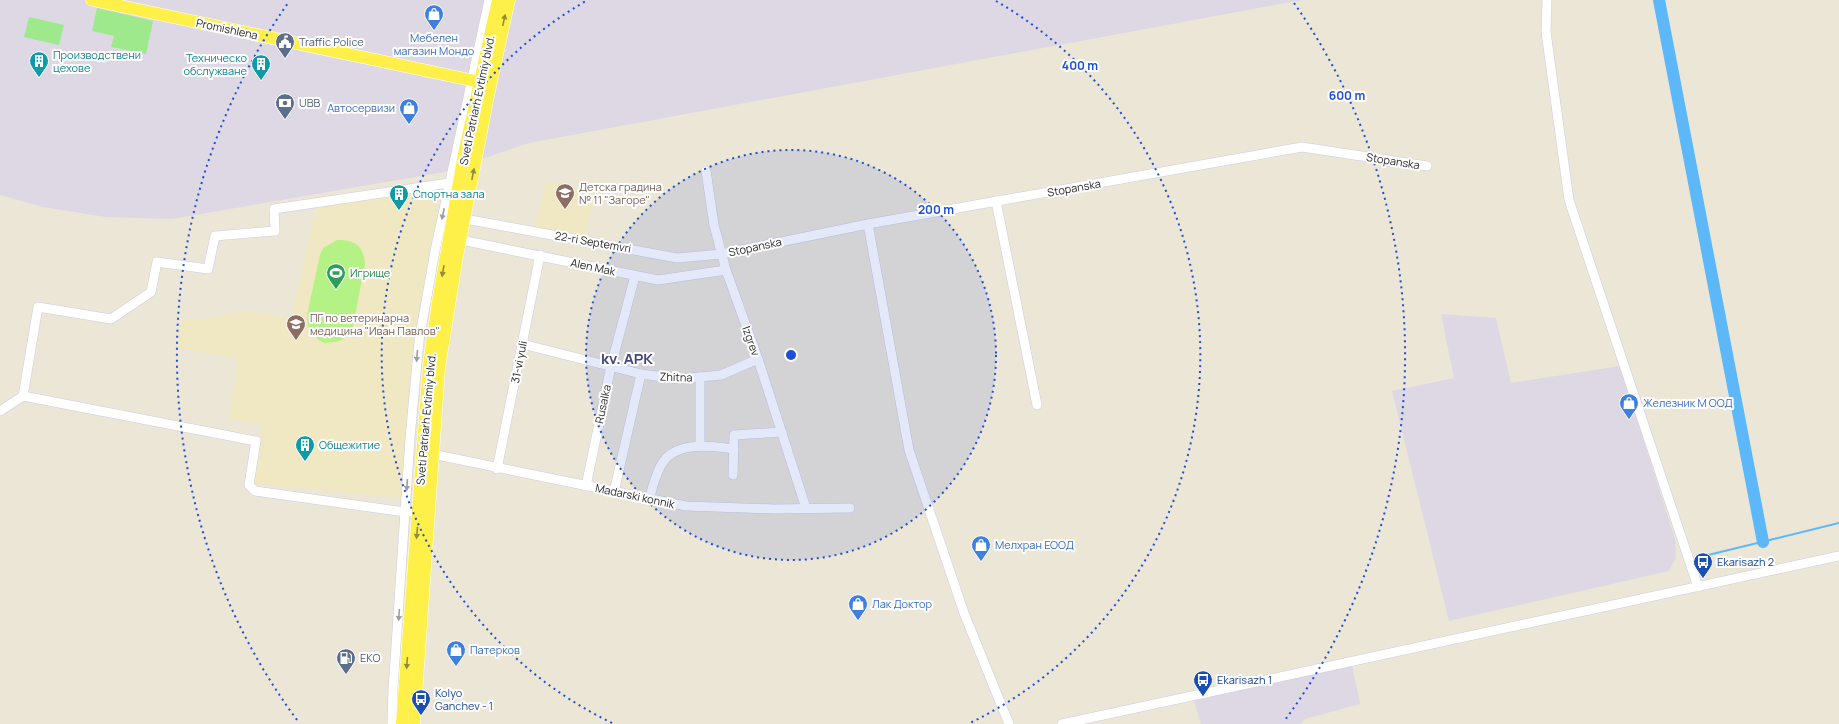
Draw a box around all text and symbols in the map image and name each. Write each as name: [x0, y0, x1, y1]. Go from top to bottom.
shop icon: Мебелен магазин Мондо: [423, 3, 445, 31]
one-way arrow: [502, 14, 508, 27]
street label: Promishlena: [195, 15, 259, 42]
place label: Мебелен магазин Мондо: [394, 30, 475, 58]
public building icon: Traffic Police: [274, 31, 296, 59]
place label: Traffic Police: [299, 34, 364, 49]
street label: Sveti Patriarh Evtimiy blvd.: [455, 34, 498, 166]
place label: Производствени цехове: [53, 47, 141, 75]
building icon: Производствени цехове: [28, 50, 50, 78]
place label: Техническо обслужване: [183, 50, 248, 78]
building icon: Техническо обслужване: [250, 53, 272, 81]
text: 400 m: [1062, 57, 1098, 74]
text: 600 m: [1329, 87, 1365, 104]
bank icon: UBB: [274, 92, 296, 120]
place label: UBB: [299, 95, 320, 110]
shop icon: Автосервизи: [398, 97, 420, 125]
place label: Автосервизи: [327, 100, 395, 115]
street label: Stopanska: [1365, 149, 1421, 172]
one-way arrow: [471, 168, 477, 180]
street label: Stopanska: [1046, 175, 1102, 200]
place label: Детска градина № 11 "Загоре": [579, 179, 662, 207]
school or university icon: Детска градина № 11 "Загоре": [554, 182, 576, 210]
building icon: Спортна зала: [388, 183, 410, 211]
place label: Спортна зала: [413, 186, 485, 201]
text: 200 m: [918, 201, 954, 218]
one-way arrow: [439, 208, 445, 220]
street label: 22-ri Septemvri: [554, 227, 632, 256]
street label: Stopanska: [727, 234, 783, 259]
street label: Alen Mak: [569, 254, 617, 279]
sports icon: Игрище: [325, 262, 347, 290]
place label: Игрище: [350, 265, 391, 280]
one-way arrow: [440, 265, 446, 278]
place label: ПГ по ветеринарна медицина "Иван Павлов": [310, 310, 440, 338]
school or university icon: ПГ по ветеринарна медицина "Иван Павлов": [285, 313, 307, 341]
street label: Izgrev: [739, 324, 764, 358]
street label: 31-vi yuli: [507, 339, 530, 384]
district label: kv. APK: [601, 348, 653, 369]
centre of rings: [784, 348, 798, 362]
one-way arrow: [414, 350, 421, 362]
street label: Sveti Patriarh Evtimiy blvd.: [412, 352, 439, 486]
street label: Zhitna: [659, 368, 693, 385]
street label: Rusalka: [591, 383, 614, 425]
shop icon: Железник М ООД: [1618, 392, 1640, 420]
place label: Железник М ООД: [1643, 395, 1733, 410]
building icon: Общежитие: [294, 434, 316, 462]
place label: Общежитие: [319, 437, 381, 452]
one-way arrow: [404, 479, 411, 491]
street label: Madarski konnik: [594, 480, 677, 511]
one-way arrow: [413, 527, 420, 539]
shop icon: Мелхран ЕООД: [970, 534, 992, 562]
place label: Мелхран ЕООД: [995, 537, 1074, 552]
bus stop icon: Ekarisazh 2: [1692, 551, 1714, 579]
place label: Ekarisazh 2: [1717, 554, 1774, 569]
shop icon: Лак Доктор: [847, 593, 869, 621]
place label: Лак Доктор: [872, 596, 933, 611]
one-way arrow: [395, 609, 402, 621]
shop icon: Патерков: [445, 639, 467, 667]
place label: Патерков: [470, 642, 520, 657]
fuel station icon: EKO: [335, 647, 357, 675]
place label: EKO: [360, 650, 380, 665]
one-way arrow: [403, 657, 410, 669]
bus stop icon: Ekarisazh 1: [1192, 669, 1214, 697]
place label: Ekarisazh 1: [1217, 672, 1272, 687]
place label: Kolyo Ganchev - 1: [435, 685, 493, 713]
bus stop icon: Kolyo Ganchev - 1: [410, 688, 432, 716]

